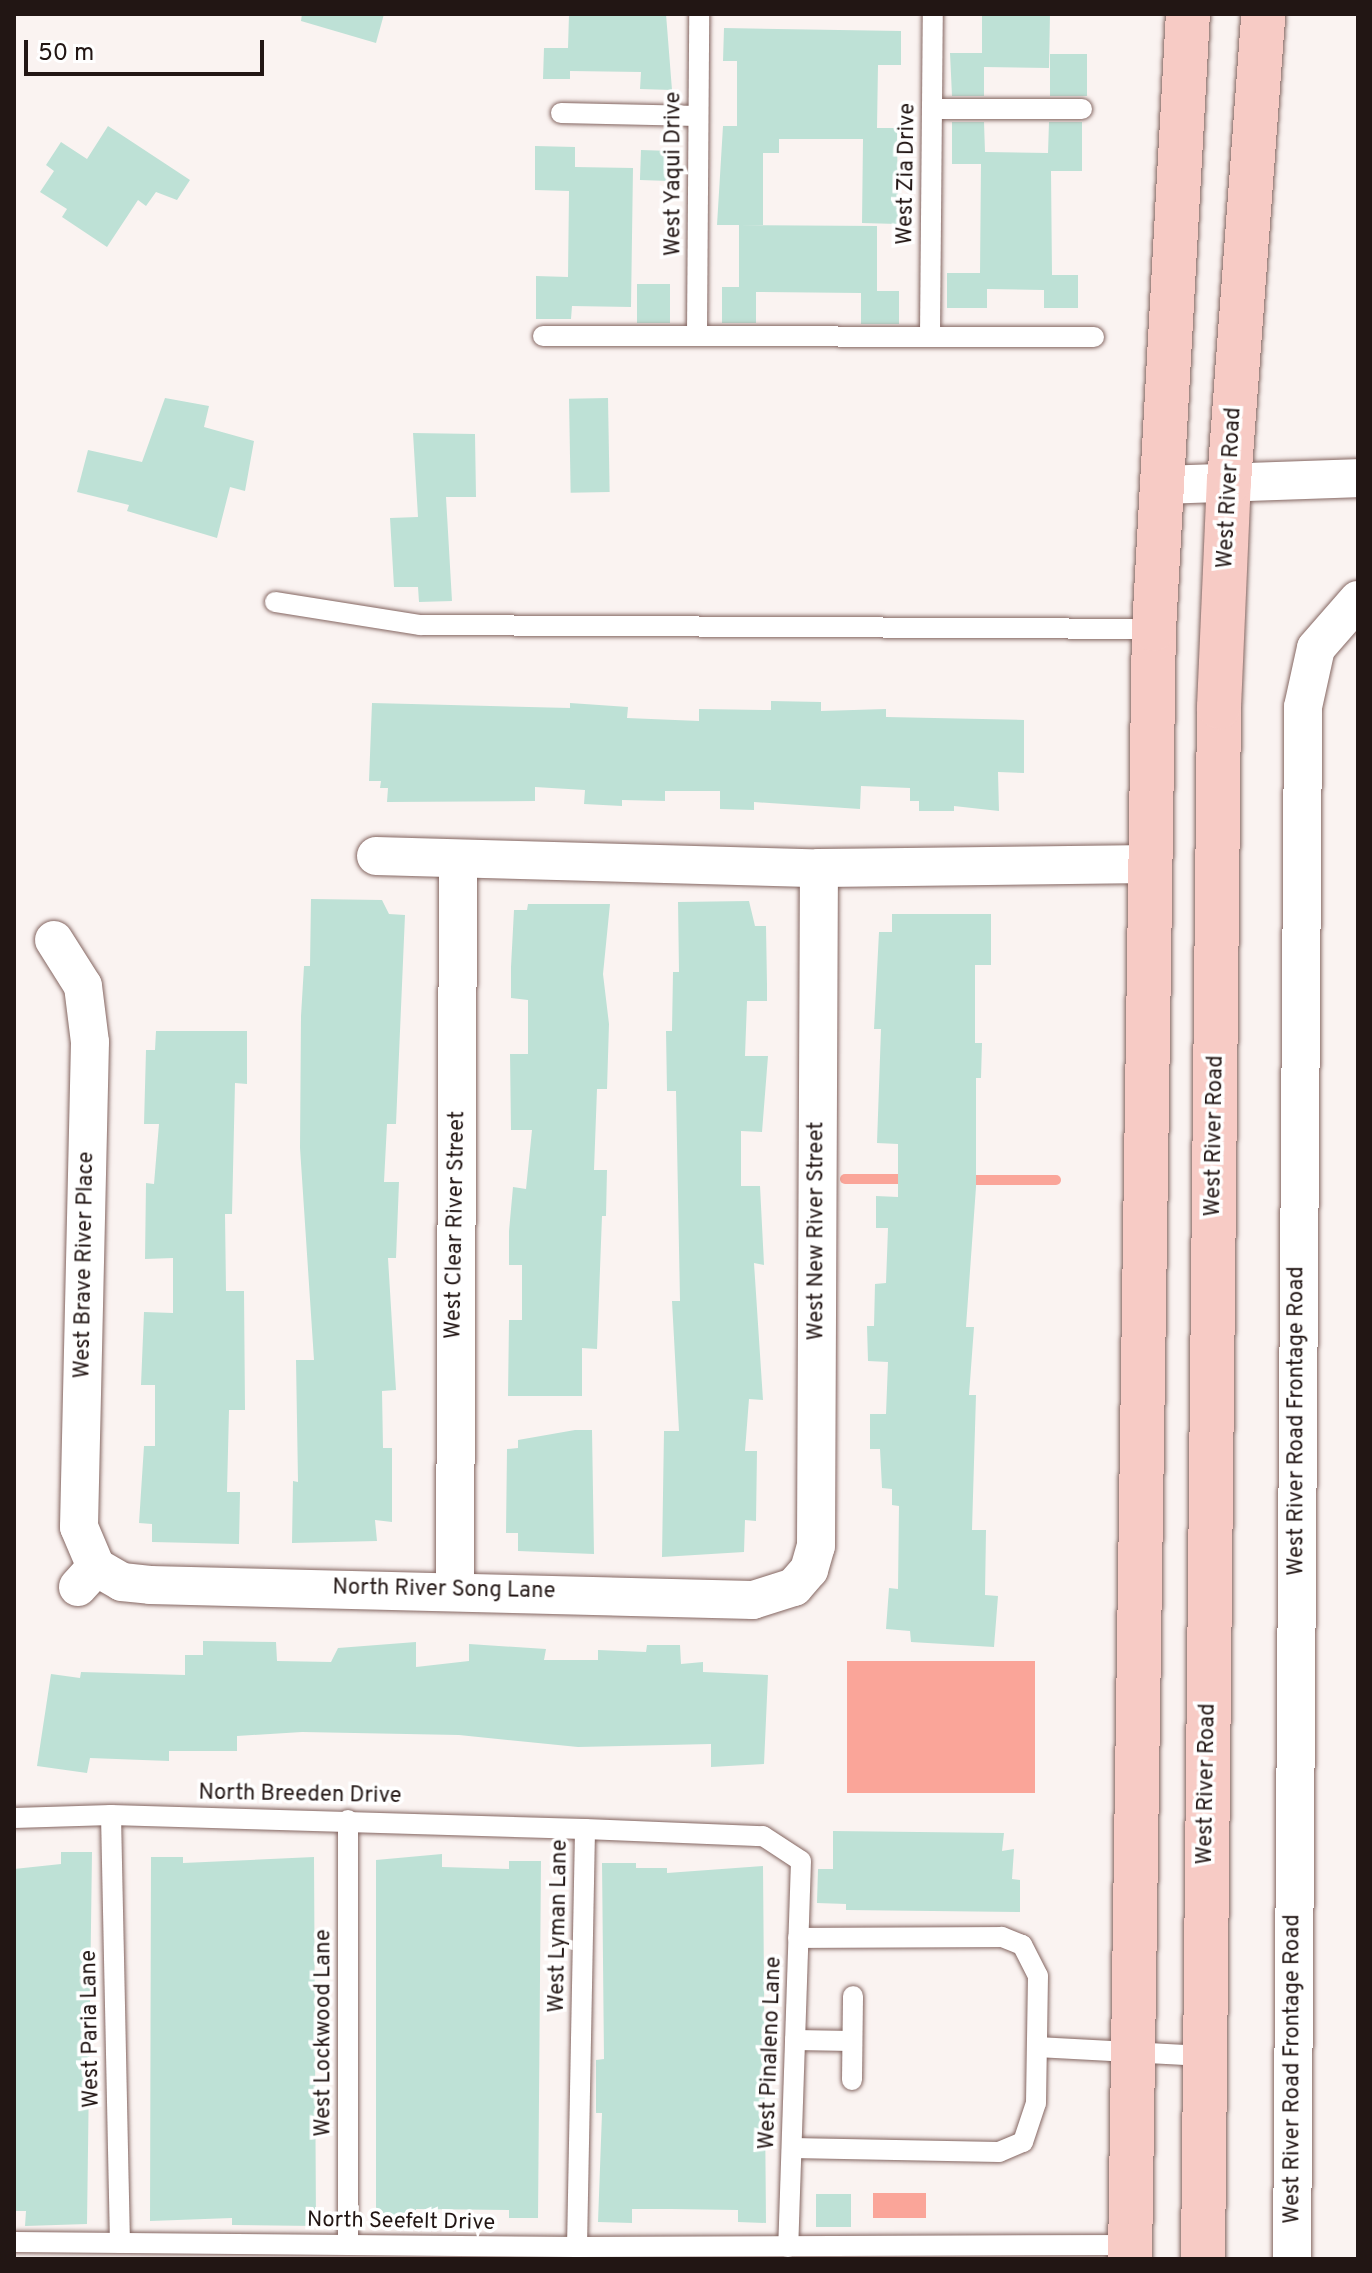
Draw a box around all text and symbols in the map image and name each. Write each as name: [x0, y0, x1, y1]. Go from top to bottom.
scale bar: [28, 24, 268, 74]
text: 50 m: [38, 39, 94, 69]
street label: West Yaqui Drive: [661, 91, 687, 257]
street label: West Zia Drive: [893, 103, 921, 245]
street label: West River Road: [1213, 407, 1247, 569]
street label: West River Road: [1200, 1055, 1230, 1217]
street label: West Clear River Street: [441, 1111, 471, 1339]
street label: West New River Street: [804, 1121, 830, 1341]
street label: West Brave River Place: [70, 1151, 100, 1379]
street label: West River Road Frontage Road: [1284, 1266, 1310, 1576]
street label: North River Song Lane: [332, 1575, 556, 1605]
street label: West River Road: [1192, 1703, 1222, 1865]
street label: North Breeden Drive: [198, 1780, 402, 1810]
street label: West Lyman Lane: [544, 1839, 574, 2013]
street label: West River Road Frontage Road: [1280, 1914, 1306, 2224]
street label: West Lockwood Lane: [311, 1929, 337, 2137]
street label: West Paria Lane: [76, 1950, 106, 2108]
street label: West Pinaleno Lane: [754, 1956, 788, 2150]
street label: North Seefelt Drive: [307, 2207, 495, 2237]

